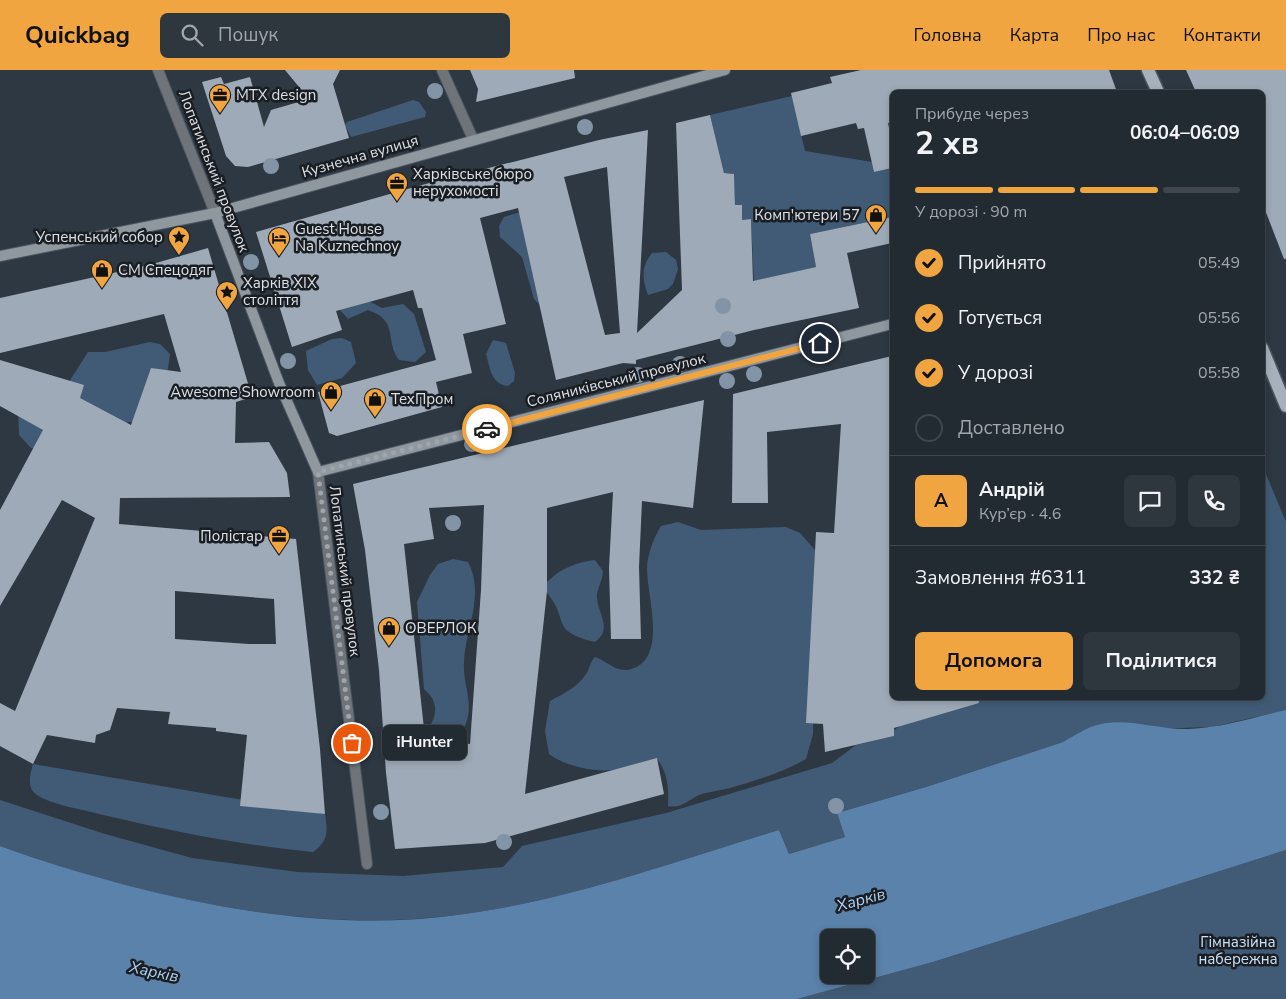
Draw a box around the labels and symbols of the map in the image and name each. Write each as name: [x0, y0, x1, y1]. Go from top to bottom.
office icon: MTX design: [208, 83, 232, 114]
place label: MTX design: [236, 85, 316, 105]
street label: Лопатинський провулок: [174, 87, 254, 255]
street label: Кузнечна вулиця: [299, 130, 421, 182]
place label: Харківське бюро нерухомості: [413, 164, 532, 201]
office icon: Харківське бюро нерухомості: [385, 171, 409, 202]
shop icon: Комп'ютери 57: [864, 203, 888, 234]
place label: Комп'ютери 57: [754, 205, 860, 225]
place label: Guest House Na Kuznechnoy: [295, 219, 399, 256]
place icon: Успенський собор: [167, 225, 191, 256]
hotel icon: Guest House Na Kuznechnoy: [267, 226, 291, 257]
place label: Успенський собор: [35, 227, 163, 247]
shop icon: СМ Спецодяг: [90, 258, 114, 289]
place label: СМ Спецодяг: [118, 260, 213, 280]
place label: Харків XIX століття: [243, 273, 317, 310]
place icon: Харків XIX століття: [215, 280, 239, 311]
pin: [799, 322, 841, 364]
street label: Соляниківський провулок: [525, 348, 708, 412]
shop icon: Awesome Showroom: [319, 380, 343, 411]
place label: Awesome Showroom: [170, 382, 315, 402]
shop icon: ТехПром: [363, 387, 387, 418]
place label: ТехПром: [391, 389, 454, 409]
courier: [462, 404, 512, 454]
street label: Лопатинський провулок: [325, 484, 365, 658]
office icon: Полістар: [267, 524, 291, 555]
place label: Полістар: [200, 526, 263, 546]
shop icon: ОВЕРЛОК: [377, 616, 401, 647]
place label: ОВЕРЛОК: [405, 618, 477, 638]
pin: [331, 722, 373, 764]
callout: iHunter: [382, 726, 467, 760]
water label: Харків: [833, 883, 888, 917]
park label: Гімназійна набережна: [1198, 932, 1278, 969]
water label: Харків: [126, 956, 181, 988]

